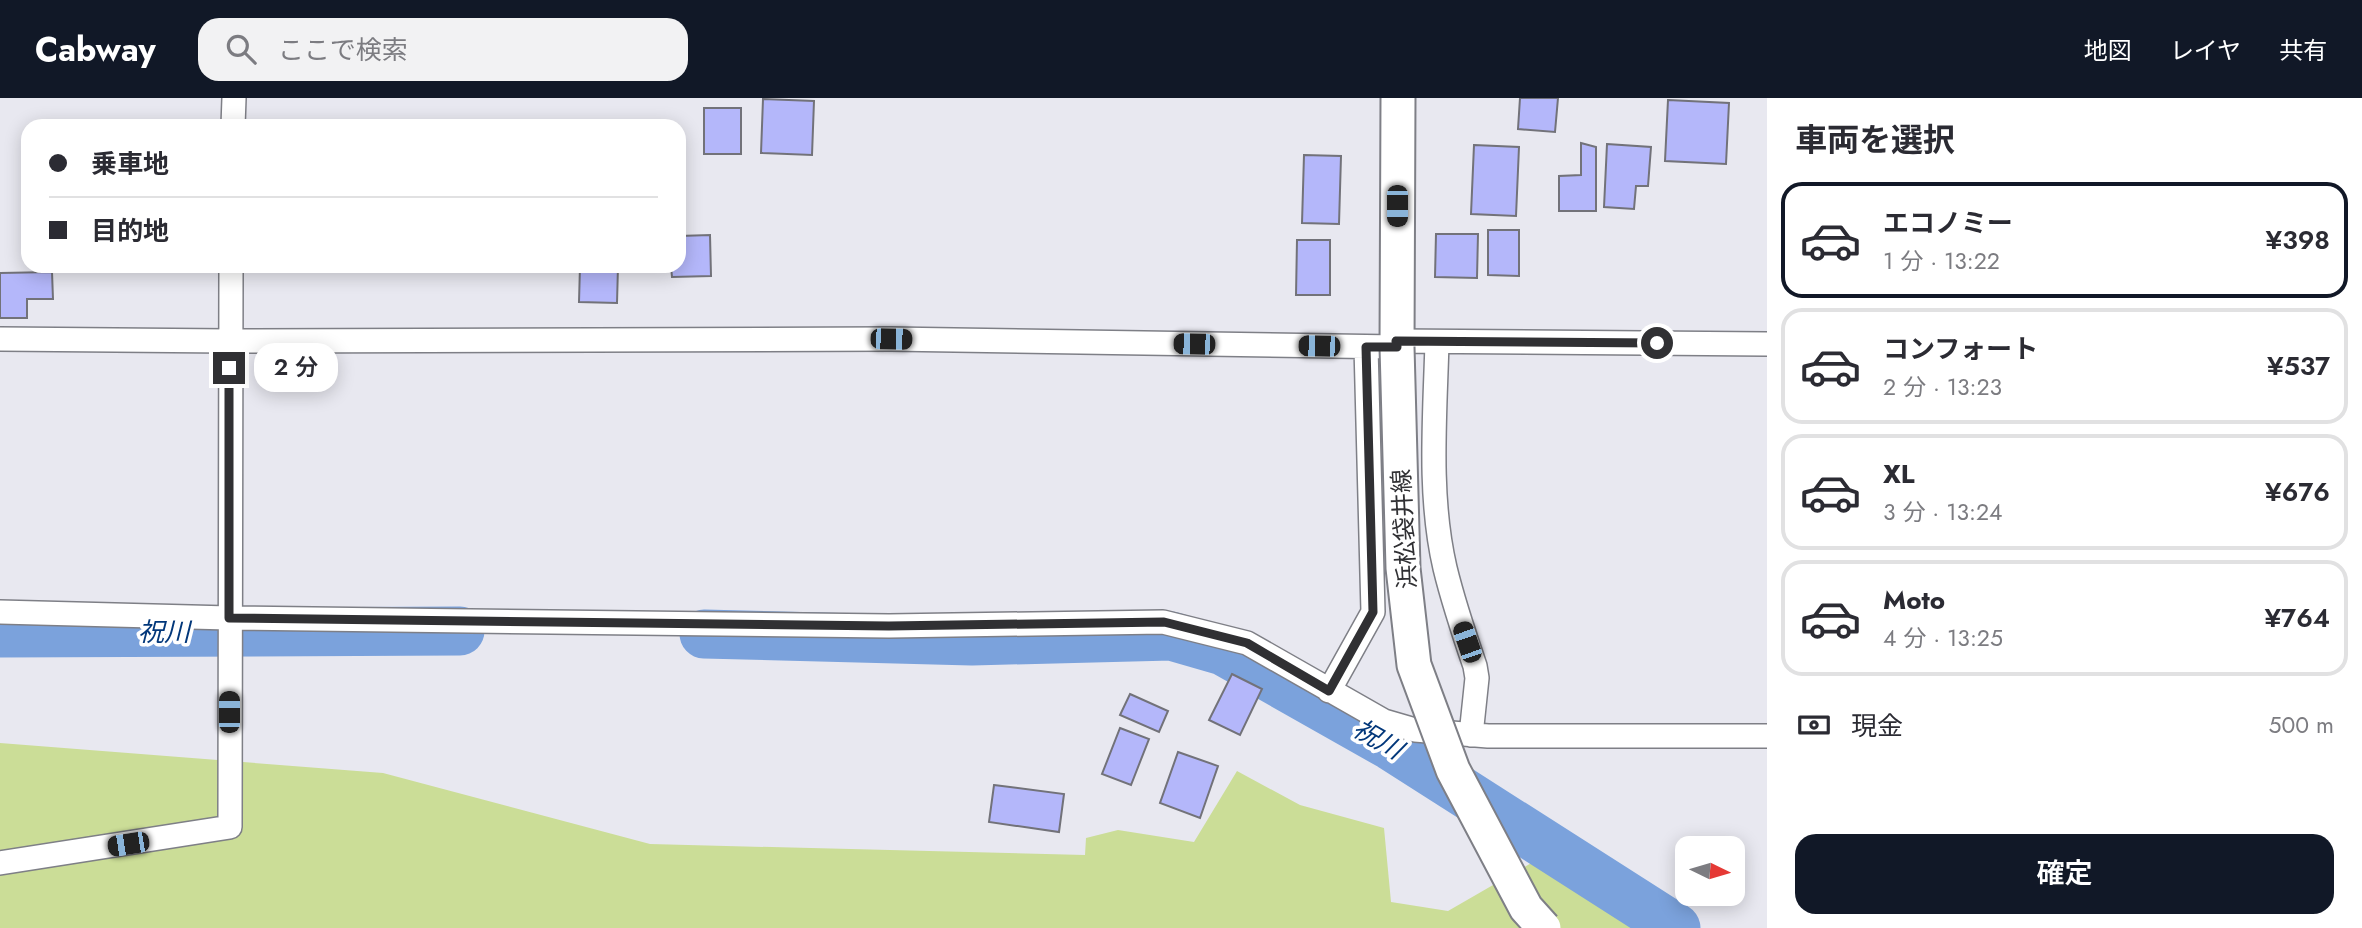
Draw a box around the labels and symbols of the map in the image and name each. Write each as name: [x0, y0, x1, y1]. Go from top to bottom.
car: [1387, 185, 1408, 227]
route start: [1641, 327, 1673, 359]
car: [870, 328, 913, 350]
car: [1173, 333, 1216, 355]
car: [1298, 335, 1341, 357]
callout: 2 分: [254, 344, 338, 392]
route end: [213, 352, 245, 384]
street label: 浜松袋井線: [1383, 468, 1425, 590]
water label: 祝川: [138, 613, 193, 651]
car: [1451, 619, 1484, 665]
car: [219, 691, 240, 733]
water label: 祝川: [1346, 710, 1413, 770]
car: [106, 830, 151, 858]
north arrow: [1675, 836, 1745, 906]

